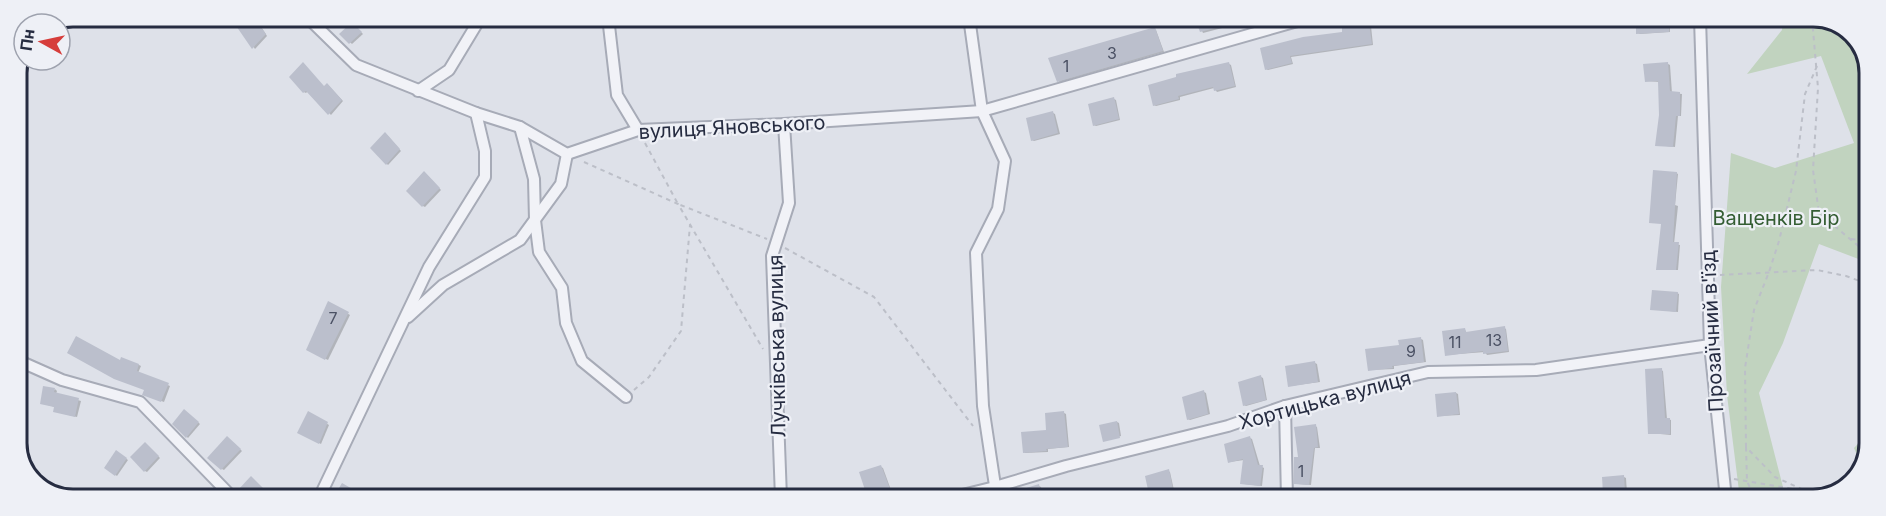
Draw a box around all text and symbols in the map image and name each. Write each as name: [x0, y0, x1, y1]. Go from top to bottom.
north arrow: [12, 12, 72, 72]
text: Пн: [16, 28, 39, 52]
house number: 3: [1107, 43, 1117, 63]
house number: 1: [1063, 56, 1069, 76]
street label: вулиця Яновського: [638, 110, 826, 144]
park label: Ващенків Бір: [1713, 206, 1839, 230]
street label: Прозаїчний в'їзд: [1696, 249, 1728, 413]
street label: Лучківська вулиця: [763, 254, 791, 438]
house number: 7: [328, 308, 338, 328]
house number: 13: [1486, 330, 1502, 350]
house number: 11: [1448, 332, 1462, 352]
house number: 9: [1406, 341, 1416, 361]
street label: Хортицька вулиця: [1236, 365, 1414, 435]
house number: 1: [1298, 461, 1304, 481]

